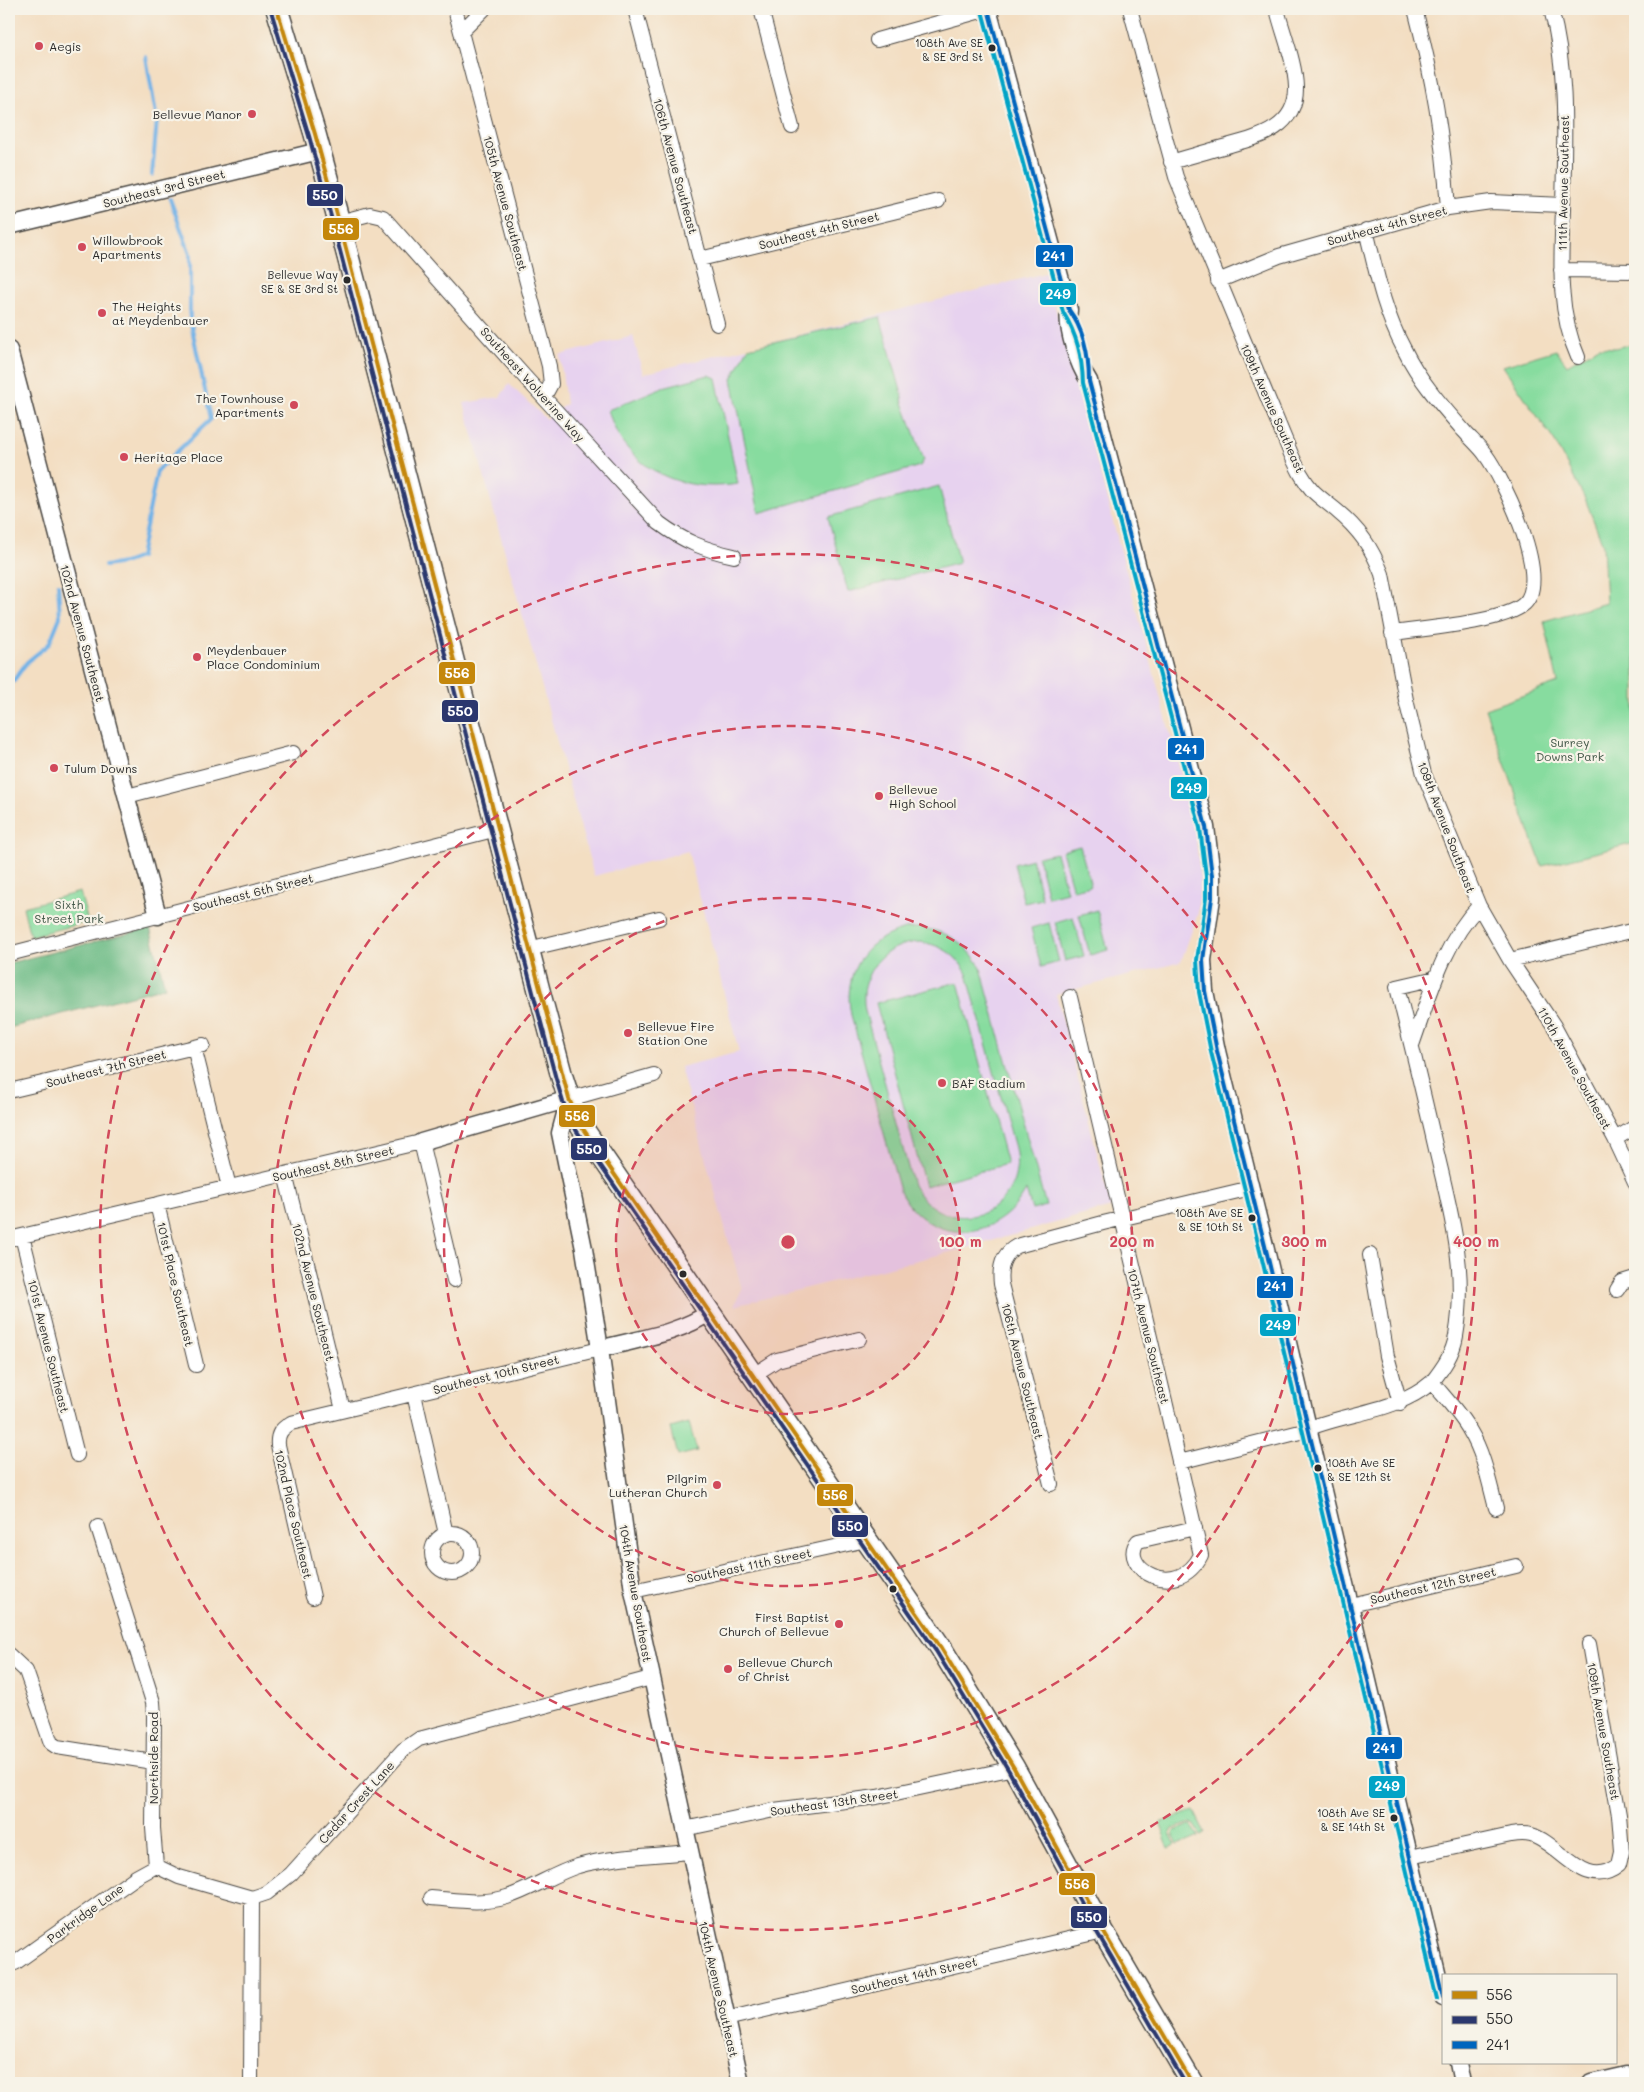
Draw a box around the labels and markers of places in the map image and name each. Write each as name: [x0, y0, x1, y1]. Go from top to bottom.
place label: 108th Ave SE & SE 3rd St: [915, 35, 983, 64]
place label: Aegis: [49, 38, 81, 54]
marker: Aegis: [33, 40, 45, 52]
marker: 108th Ave SE & SE 3rd St: [987, 43, 997, 53]
place label: Bellevue Manor: [153, 106, 242, 122]
marker: Bellevue Manor: [246, 108, 258, 120]
place label: Willowbrook Apartments: [92, 232, 163, 262]
marker: Willowbrook Apartments: [76, 241, 88, 253]
place label: Bellevue Way SE & SE 3rd St: [261, 267, 338, 296]
marker: Bellevue Way SE & SE 3rd St: [342, 275, 352, 285]
place label: The Heights at Meydenbauer: [112, 298, 209, 328]
marker: The Heights at Meydenbauer: [96, 307, 108, 319]
place label: The Townhouse Apartments: [196, 390, 284, 420]
marker: The Townhouse Apartments: [288, 399, 300, 411]
place label: Heritage Place: [134, 449, 223, 465]
marker: Heritage Place: [118, 451, 130, 463]
place label: Meydenbauer Place Condominium: [207, 642, 320, 672]
marker: Meydenbauer Place Condominium: [191, 651, 203, 663]
place label: Tulum Downs: [64, 760, 138, 776]
marker: Tulum Downs: [48, 762, 60, 774]
place label: Bellevue High School: [889, 781, 957, 811]
marker: Bellevue High School: [873, 790, 885, 802]
place label: Bellevue Fire Station One: [638, 1018, 714, 1048]
marker: Bellevue Fire Station One: [622, 1027, 634, 1039]
place label: BAF Stadium: [952, 1075, 1025, 1091]
marker: BAF Stadium: [936, 1077, 948, 1089]
place label: 108th Ave SE & SE 10th St: [1175, 1205, 1243, 1234]
marker: 108th Ave SE & SE 10th St: [1247, 1213, 1257, 1223]
centre of rings: [779, 1233, 797, 1251]
unlabelled marker: [678, 1269, 688, 1279]
place label: 108th Ave SE & SE 12th St: [1327, 1455, 1395, 1484]
marker: 108th Ave SE & SE 12th St: [1313, 1463, 1323, 1473]
place label: Pilgrim Lutheran Church: [609, 1470, 707, 1500]
marker: Pilgrim Lutheran Church: [711, 1479, 723, 1491]
unlabelled marker: [888, 1584, 898, 1594]
place label: First Baptist Church of Bellevue: [719, 1609, 829, 1639]
marker: First Baptist Church of Bellevue: [833, 1618, 845, 1630]
place label: Bellevue Church of Christ: [738, 1654, 832, 1684]
marker: Bellevue Church of Christ: [722, 1663, 734, 1675]
place label: 108th Ave SE & SE 14th St: [1317, 1805, 1385, 1834]
marker: 108th Ave SE & SE 14th St: [1389, 1813, 1399, 1823]

